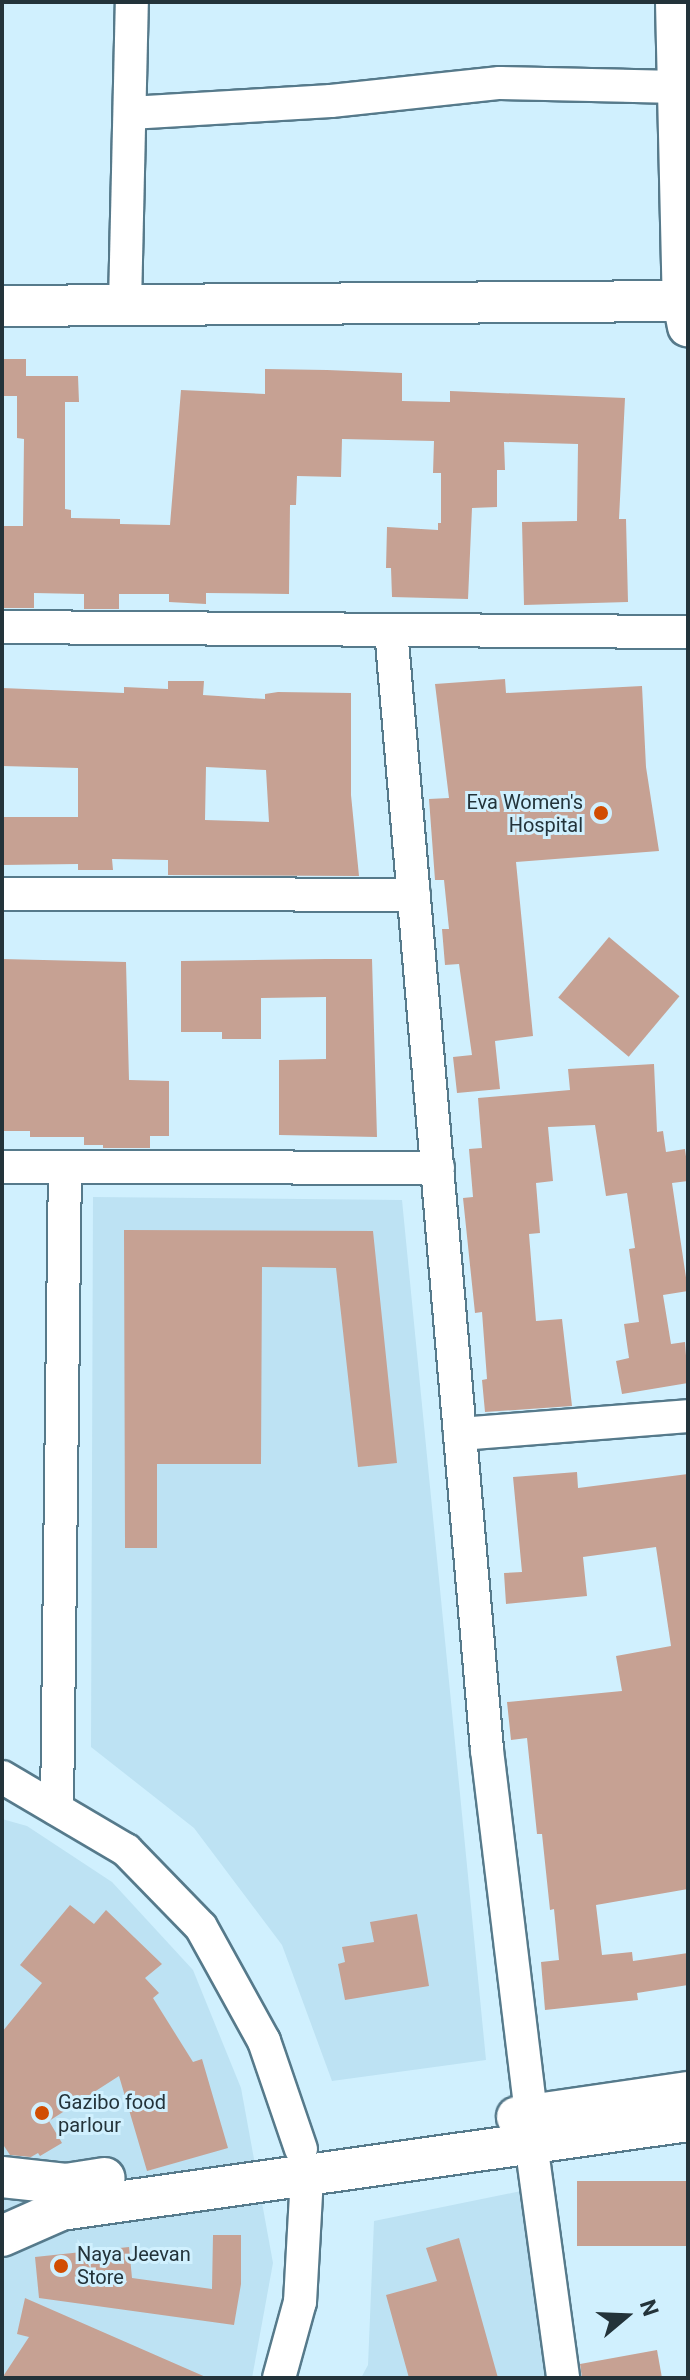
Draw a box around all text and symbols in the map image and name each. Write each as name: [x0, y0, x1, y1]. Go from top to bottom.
place label: Eva Women's Hospital: [466, 790, 583, 837]
marker: Eva Women's Hospital: [590, 802, 612, 824]
place label: Gazibo food parlour: [58, 2090, 166, 2137]
marker: Gazibo food parlour: [33, 2104, 51, 2122]
place label: Naya Jeevan Store: [77, 2242, 191, 2289]
marker: Naya Jeevan Store: [52, 2257, 70, 2275]
north arrow: [586, 2276, 666, 2356]
text: N: [635, 2297, 664, 2319]

